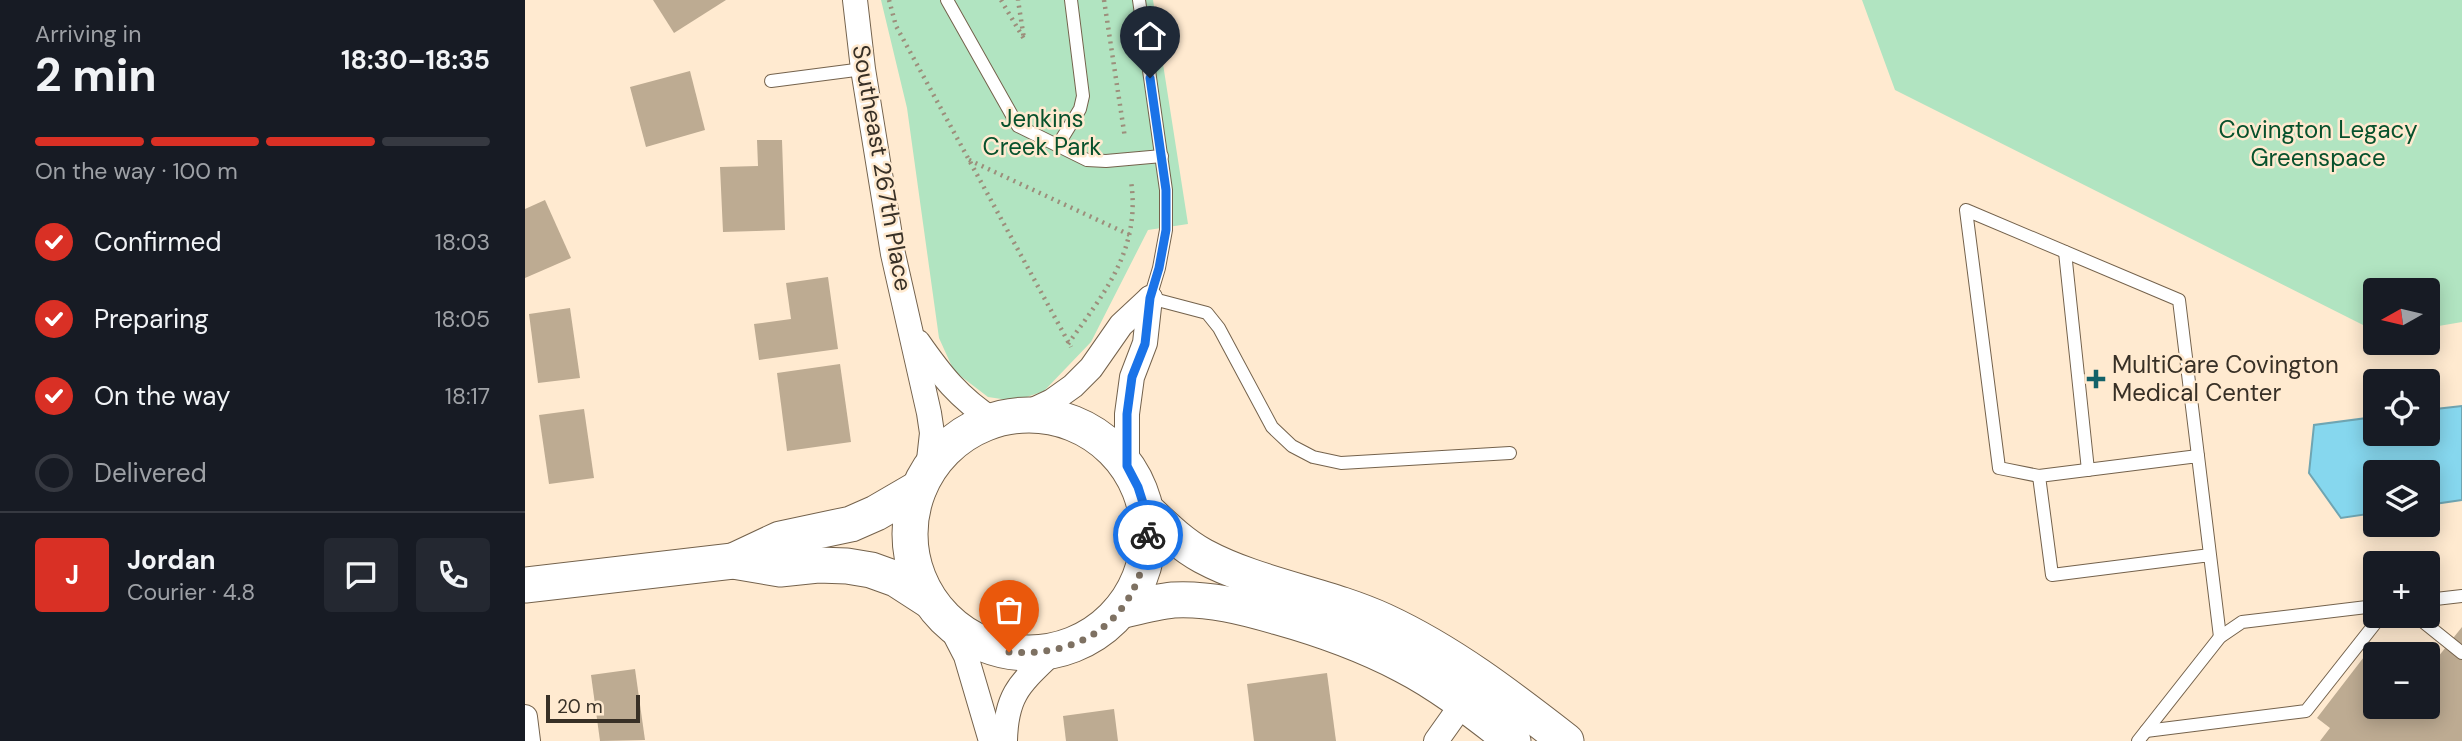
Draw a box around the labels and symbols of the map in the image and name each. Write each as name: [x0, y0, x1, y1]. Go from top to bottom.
pin: [1120, 6, 1180, 78]
street label: Southeast 267th Place: [846, 42, 919, 293]
park label: Jenkins Creek Park: [983, 103, 1101, 162]
park label: Covington Legacy Greenspace: [2218, 114, 2418, 173]
north arrow: [2363, 278, 2439, 355]
place label: MultiCare Covington Medical Center: [2112, 349, 2339, 408]
marker: MultiCare Covington Medical Center: [2086, 369, 2106, 389]
courier: [1113, 500, 1183, 570]
pin: [979, 580, 1039, 652]
scale bar: [546, 692, 641, 724]

